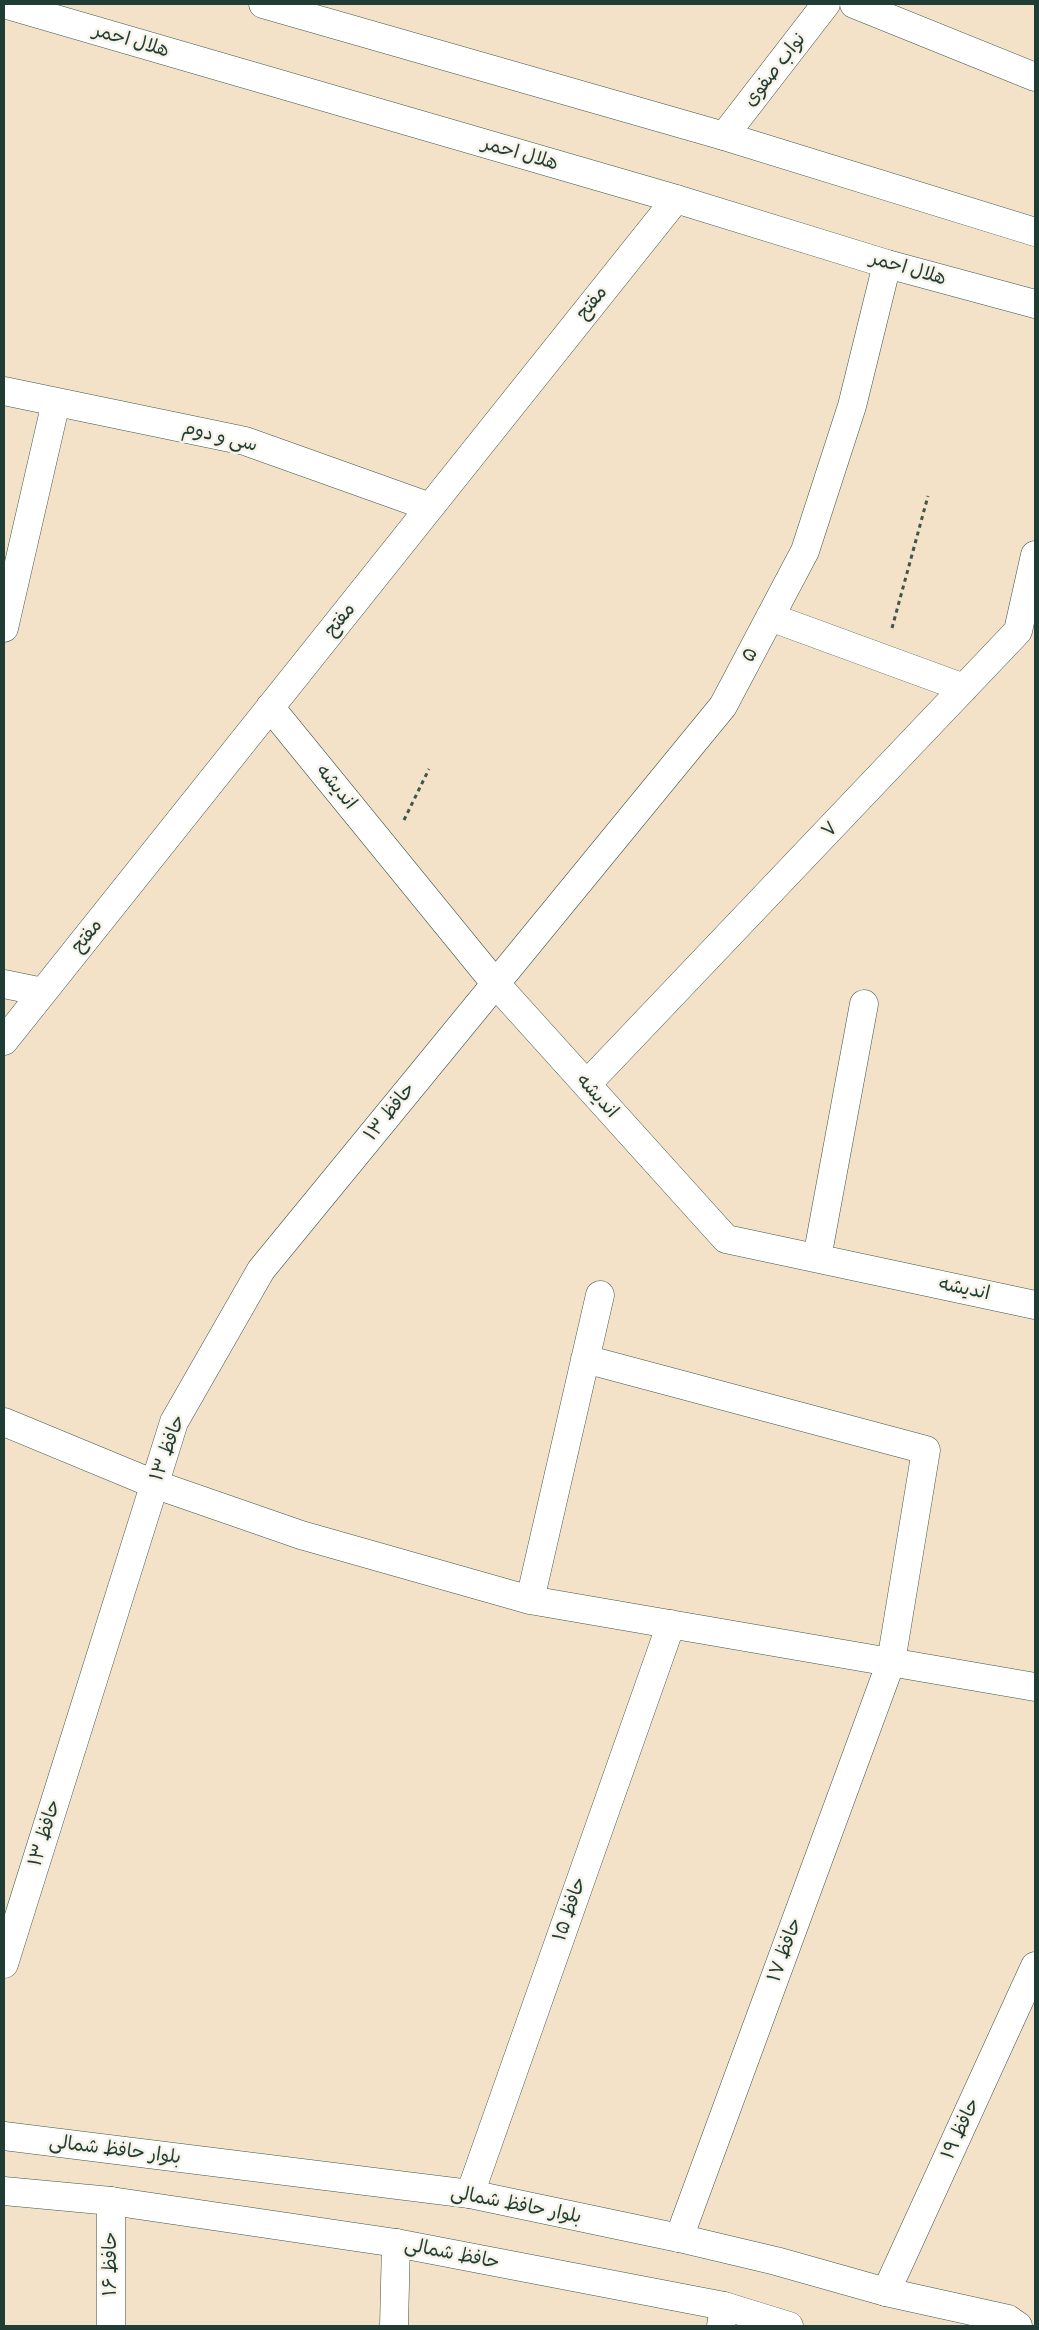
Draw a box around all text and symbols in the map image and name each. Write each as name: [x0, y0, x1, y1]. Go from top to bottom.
street label: هلال احمر: [90, 19, 172, 63]
street label: نواب صفوی: [739, 29, 811, 111]
street label: هلال احمر: [479, 132, 561, 176]
street label: هلال احمر: [867, 247, 949, 291]
street label: مفتح: [572, 282, 612, 324]
street label: سی و دوم: [180, 417, 260, 457]
street label: مفتح: [320, 599, 360, 641]
street label: ۵: [737, 644, 763, 666]
street label: اندیشه: [311, 760, 361, 814]
street label: ۷: [817, 817, 843, 843]
street label: مفتح: [67, 915, 107, 957]
street label: اندیشه: [571, 1069, 623, 1123]
street label: حافظ ۱۳: [360, 1078, 420, 1146]
street label: اندیشه: [936, 1272, 992, 1306]
street label: حافظ ۱۳: [146, 1412, 190, 1484]
street label: حافظ ۱۳: [24, 1797, 66, 1869]
street label: حافظ ۱۵: [548, 1874, 592, 1944]
street label: حافظ ۱۷: [763, 1915, 807, 1985]
street label: حافظ ۱۹: [937, 2095, 985, 2163]
street label: بلوار حافظ شمالی: [48, 2131, 182, 2169]
street label: بلوار حافظ شمالی: [449, 2181, 583, 2229]
street label: حافظ ۱۶: [100, 2232, 122, 2296]
street label: حافظ شمالی: [403, 2234, 501, 2274]

